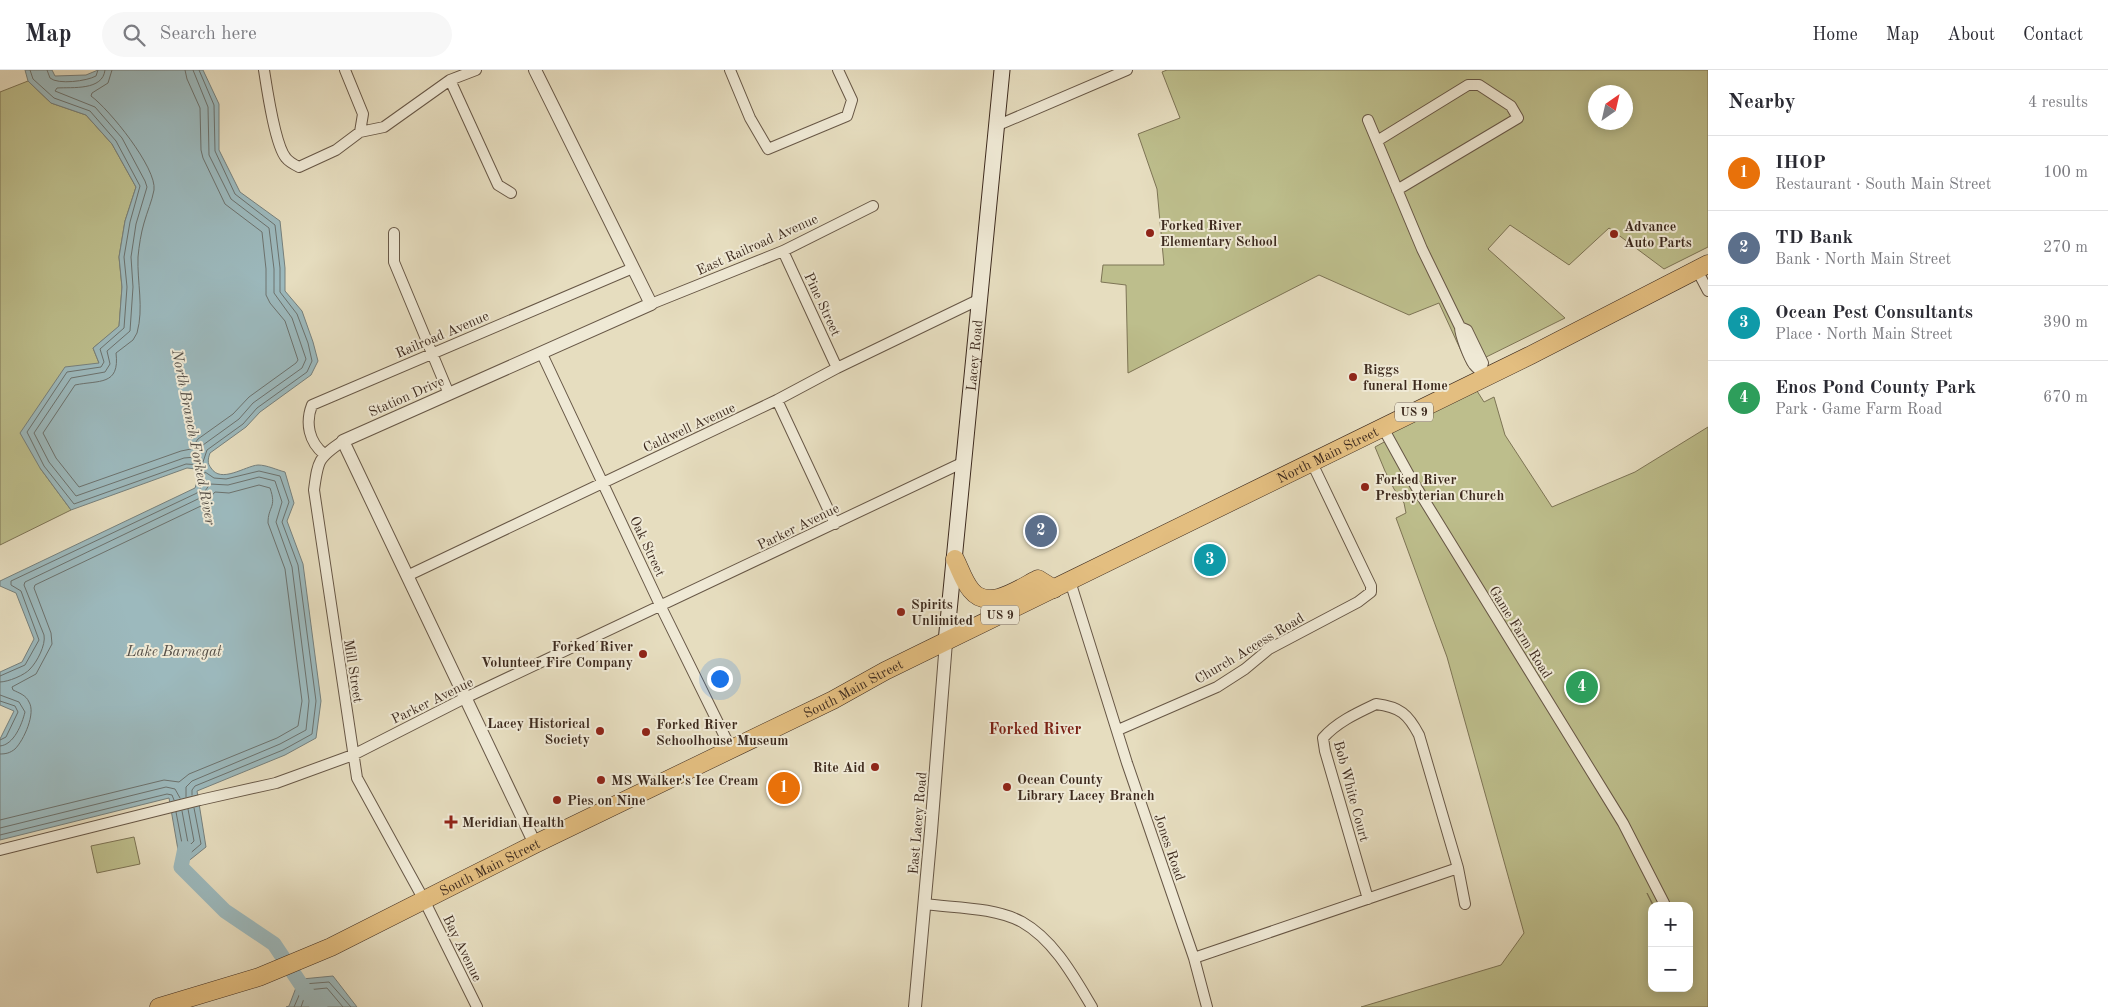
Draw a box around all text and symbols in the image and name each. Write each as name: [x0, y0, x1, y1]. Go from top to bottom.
search box: [102, 12, 452, 57]
icon: search: [120, 21, 148, 49]
text: Map: [25, 23, 72, 47]
text: Search here: [160, 25, 257, 44]
text: Home: [1812, 26, 1858, 44]
text: Map: [1886, 26, 1919, 44]
text: About: [1947, 26, 1995, 44]
text: Contact: [2023, 26, 2083, 44]
north arrow: [1588, 85, 1633, 130]
text: Nearby: [1728, 92, 1796, 113]
text: 4 results: [2028, 95, 2088, 111]
text: IHOP: [1775, 154, 1826, 173]
text: 1: [1739, 165, 1749, 181]
text: 100 m: [2043, 165, 2088, 181]
text: Restaurant · South Main Street: [1775, 177, 1991, 193]
street label: East Railroad Avenue: [695, 212, 820, 278]
place label: Forked River Elementary School: [1160, 219, 1277, 249]
place label: Advance Auto Parts: [1624, 220, 1692, 250]
marker: Forked River Elementary School: [1144, 227, 1156, 239]
marker: Advance Auto Parts: [1608, 228, 1620, 240]
text: TD Bank: [1775, 229, 1853, 248]
text: 2: [1739, 240, 1749, 256]
text: 270 m: [2043, 240, 2088, 256]
text: Bank · North Main Street: [1775, 252, 1951, 268]
street label: Pine Street: [801, 271, 843, 338]
text: Ocean Pest Consultants: [1775, 304, 1973, 323]
street label: Railroad Avenue: [394, 309, 491, 361]
text: 3: [1739, 315, 1749, 331]
text: 390 m: [2043, 315, 2088, 331]
street label: Lacey Road: [965, 319, 986, 392]
text: Place · North Main Street: [1775, 327, 1953, 343]
water label: North Branch Forked River: [168, 347, 217, 527]
place label: Riggs funeral Home: [1363, 363, 1448, 393]
marker: Riggs funeral Home: [1347, 371, 1359, 383]
street label: Station Drive: [366, 374, 446, 420]
text: Enos Pond County Park: [1775, 379, 1976, 398]
text: 4: [1739, 390, 1749, 406]
text: 670 m: [2043, 390, 2088, 406]
street label: Caldwell Avenue: [641, 400, 738, 455]
road number: US 9: [1395, 402, 1433, 422]
text: Park · Game Farm Road: [1775, 402, 1942, 418]
street label: North Main Street: [1275, 425, 1381, 486]
place label: Forked River Presbyterian Church: [1375, 473, 1504, 503]
marker: Forked River Presbyterian Church: [1359, 481, 1371, 493]
street label: Parker Avenue: [755, 501, 842, 553]
pin: 2: [1025, 512, 1057, 550]
street label: Oak Street: [627, 514, 667, 579]
pin: 3: [1194, 541, 1226, 579]
street label: Game Farm Road: [1486, 584, 1554, 681]
place label: Spirits Unlimited: [911, 598, 973, 628]
marker: Spirits Unlimited: [895, 606, 907, 618]
road number: US 9: [981, 606, 1019, 624]
street label: Church Access Road: [1193, 611, 1306, 687]
street label: Mill Street: [341, 638, 365, 704]
place label: Forked River Volunteer Fire Company: [481, 640, 633, 670]
water label: Lake Barnegat: [125, 645, 222, 660]
marker: Forked River Volunteer Fire Company: [637, 648, 649, 660]
street label: South Main Street: [801, 657, 906, 721]
your location: [707, 666, 733, 692]
pin: 4: [1566, 668, 1598, 706]
street label: Parker Avenue: [389, 675, 476, 727]
place label: Lacey Historical Society: [487, 717, 590, 747]
place label: Forked River Schoolhouse Museum: [656, 718, 788, 748]
district label: Forked River: [988, 722, 1082, 738]
marker: Lacey Historical Society: [594, 725, 606, 737]
marker: Forked River Schoolhouse Museum: [640, 726, 652, 738]
street label: Bob White Court: [1331, 739, 1371, 843]
place label: Rite Aid: [813, 761, 865, 775]
marker: Rite Aid: [869, 761, 881, 773]
pin: 1: [768, 769, 800, 807]
street label: East Lacey Road: [907, 771, 929, 875]
place label: Ocean County Library Lacey Branch: [1017, 773, 1155, 803]
marker: MS Walker's Ice Cream: [595, 774, 607, 786]
place label: MS Walker's Ice Cream: [611, 774, 759, 788]
marker: Ocean County Library Lacey Branch: [1001, 781, 1013, 793]
marker: Pies on Nine: [551, 794, 563, 806]
place label: Pies on Nine: [567, 794, 646, 808]
street label: Jones Road: [1151, 812, 1187, 883]
marker: Meridian Health: [444, 815, 458, 829]
place label: Meridian Health: [462, 816, 564, 830]
street label: South Main Street: [437, 837, 543, 899]
map controls: [1648, 902, 1693, 992]
button: +: [1648, 902, 1693, 947]
street label: Bay Avenue: [440, 913, 484, 984]
button: −: [1648, 947, 1693, 992]

